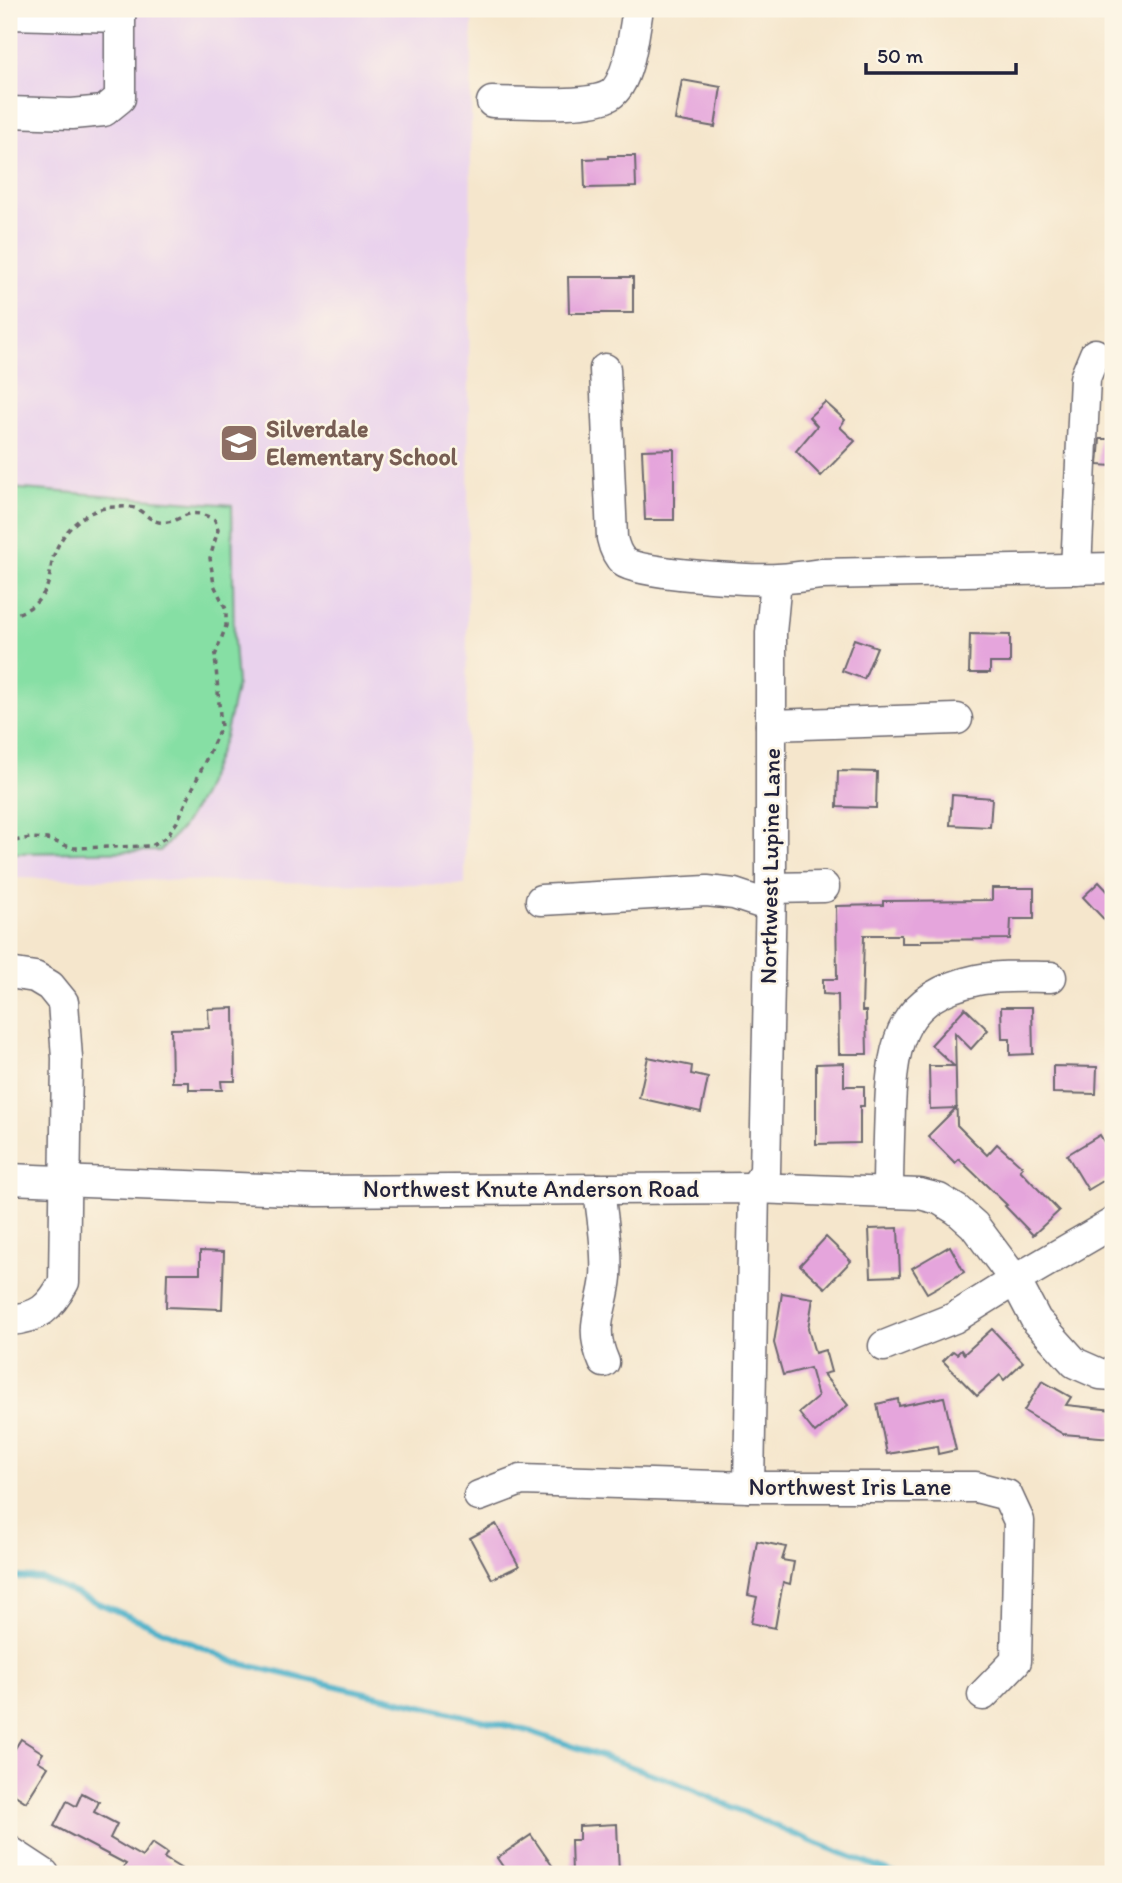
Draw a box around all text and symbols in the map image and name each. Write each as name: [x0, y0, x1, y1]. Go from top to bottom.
scale bar: [866, 32, 1017, 76]
text: 50 m: [877, 43, 924, 68]
place label: Silverdale Elementary School: [266, 414, 458, 472]
school or university icon: Silverdale Elementary School: [218, 422, 260, 464]
street label: Northwest Lupine Lane: [753, 748, 786, 984]
street label: Northwest Knute Anderson Road: [363, 1174, 699, 1203]
street label: Northwest Iris Lane: [749, 1472, 951, 1501]

